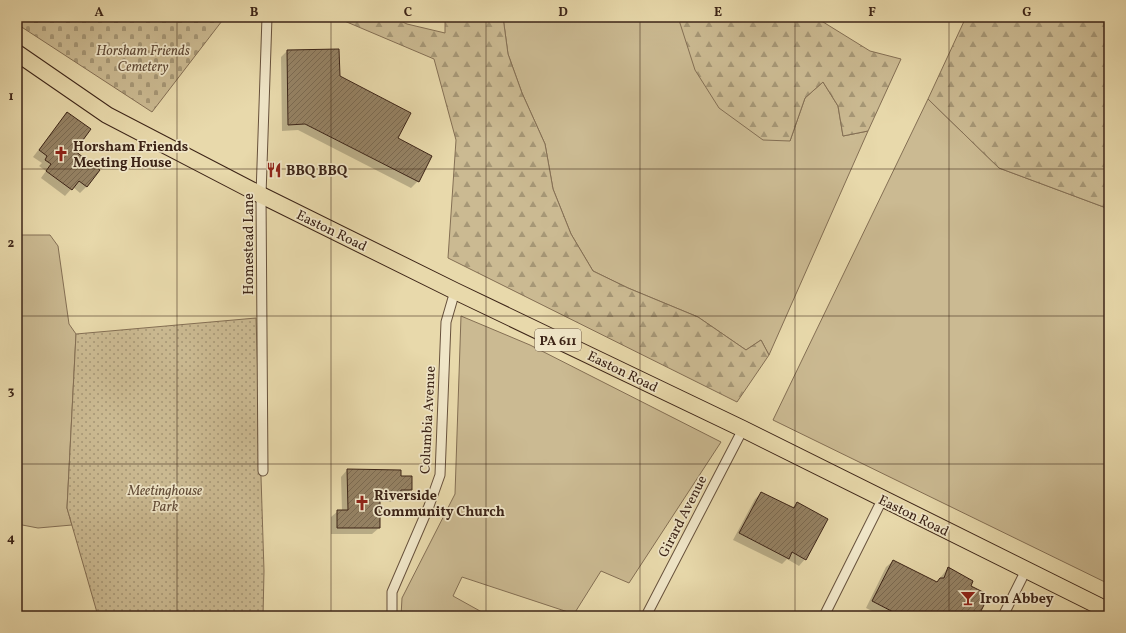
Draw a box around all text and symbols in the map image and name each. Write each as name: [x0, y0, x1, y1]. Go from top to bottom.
text: A: [94, 4, 104, 22]
text: B: [250, 4, 259, 22]
text: C: [404, 4, 412, 22]
text: D: [558, 4, 568, 22]
text: E: [714, 4, 722, 22]
text: F: [868, 4, 876, 22]
text: G: [1022, 4, 1032, 22]
park label: Horsham Friends Cemetery: [96, 42, 190, 77]
text: 1: [8, 88, 14, 106]
place label: Horsham Friends Meeting House: [73, 138, 188, 173]
church icon: Horsham Friends Meeting House: [52, 145, 70, 163]
restaurant icon: BBQ BBQ: [265, 161, 283, 179]
place label: BBQ BBQ: [286, 162, 348, 181]
street label: Homestead Lane: [240, 193, 259, 295]
street label: Easton Road: [293, 206, 370, 257]
text: 2: [8, 235, 15, 253]
road number: PA 611: [535, 329, 581, 351]
street label: Easton Road: [584, 347, 661, 398]
street label: Columbia Avenue: [416, 365, 441, 475]
text: 3: [8, 383, 15, 401]
street label: Girard Avenue: [655, 472, 712, 561]
park label: Meetinghouse Park: [127, 482, 202, 517]
place label: Riverside Community Church: [374, 487, 505, 522]
street label: Easton Road: [875, 491, 952, 542]
church icon: Riverside Community Church: [353, 494, 371, 512]
text: 4: [7, 530, 15, 548]
bar icon: Iron Abbey: [959, 589, 977, 607]
place label: Iron Abbey: [980, 590, 1054, 609]

